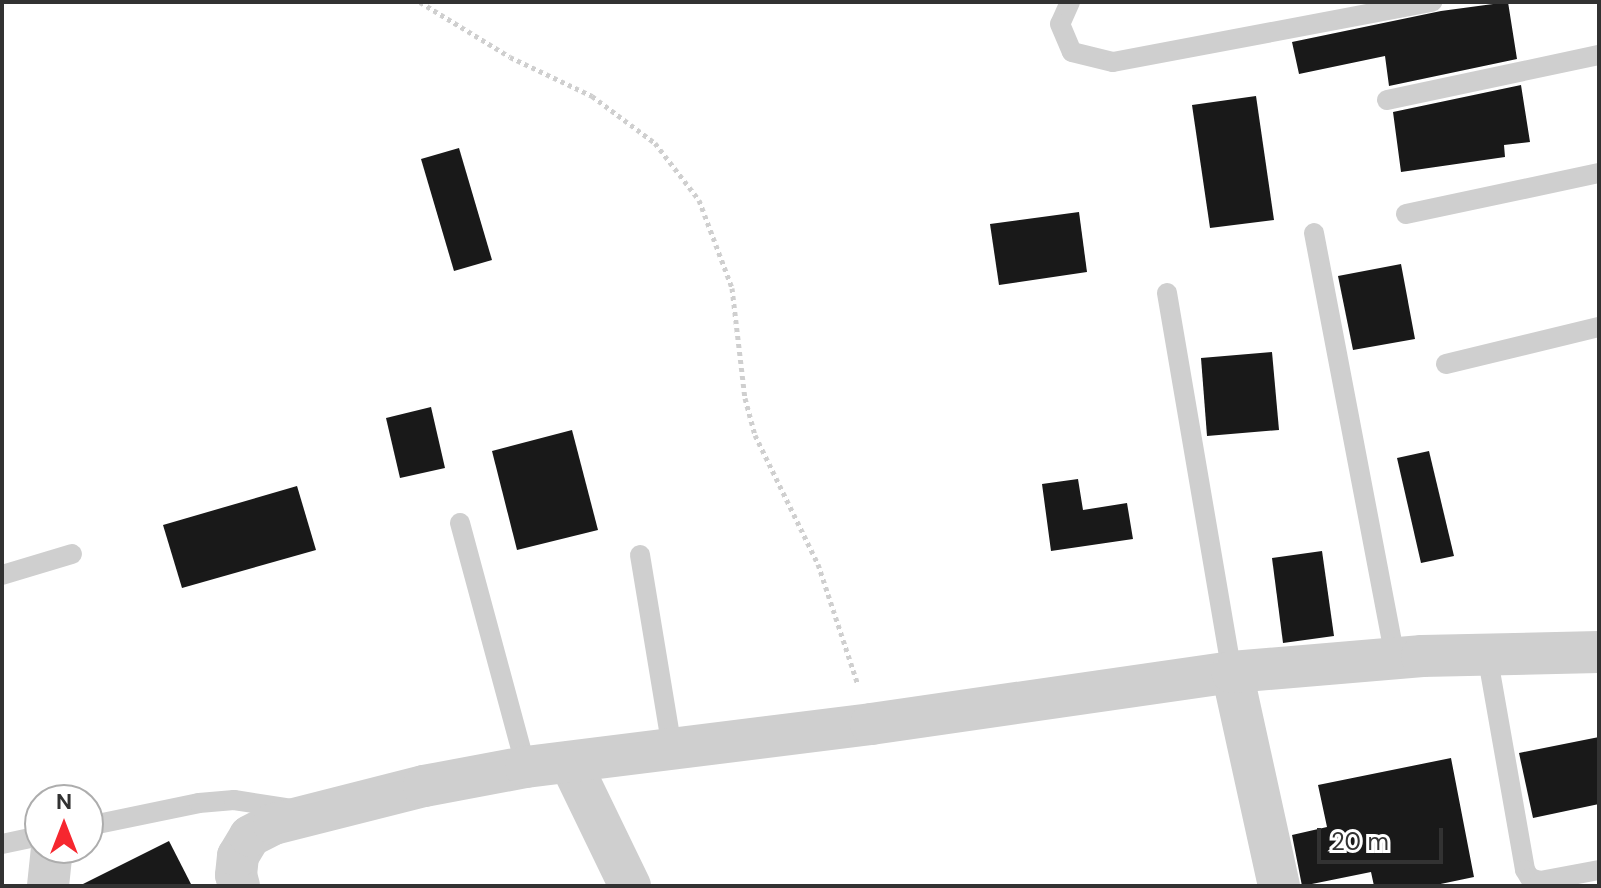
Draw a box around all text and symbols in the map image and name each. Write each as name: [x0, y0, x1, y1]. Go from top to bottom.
north arrow: [24, 784, 104, 864]
text: N: [56, 787, 72, 816]
scale bar: [1321, 812, 1447, 862]
text: 20 m: [1331, 826, 1389, 857]

